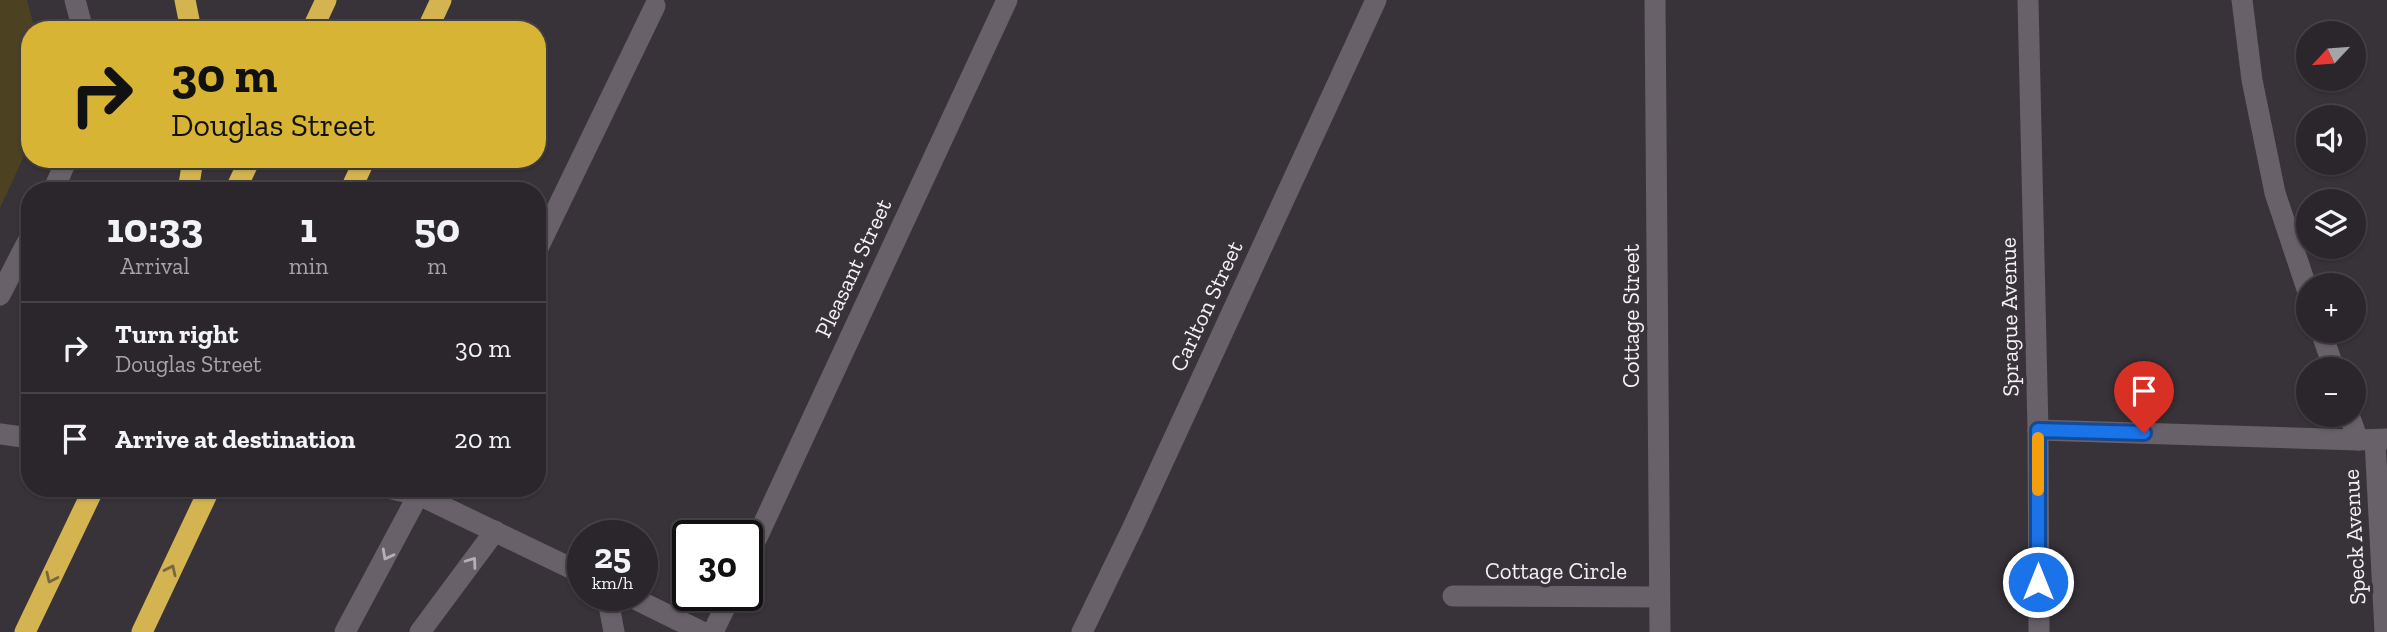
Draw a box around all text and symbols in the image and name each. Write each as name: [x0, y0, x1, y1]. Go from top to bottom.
north arrow: [2296, 21, 2366, 91]
map controls: [2296, 21, 2366, 427]
text: 30 m: [171, 46, 277, 105]
icon: right: [56, 49, 147, 140]
button: sound: [2296, 105, 2366, 175]
text: Douglas Street: [171, 106, 375, 144]
button: layers: [2296, 189, 2366, 259]
street label: Pleasant Street: [809, 194, 898, 342]
text: 10:33: [107, 202, 203, 253]
text: 1: [300, 202, 317, 253]
text: 50: [414, 202, 460, 253]
street label: Carlton Street: [1164, 236, 1249, 376]
street label: Sprague Avenue: [1994, 237, 2024, 397]
street label: Cottage Street: [1617, 244, 1645, 388]
text: Arrival: [120, 252, 190, 280]
text: min: [289, 252, 328, 280]
text: m: [427, 252, 447, 280]
button: +: [2296, 273, 2366, 343]
text: Turn right: [115, 318, 238, 350]
icon: right: [56, 329, 94, 367]
text: 30 m: [455, 332, 511, 364]
text: Douglas Street: [115, 350, 262, 378]
button: −: [2296, 357, 2366, 427]
pin: [2114, 361, 2174, 433]
icon: arrive: [2125, 372, 2163, 410]
icon: arrive: [56, 420, 94, 458]
text: Arrive at destination: [115, 423, 355, 455]
text: 20 m: [454, 423, 511, 455]
street label: Speck Avenue: [2336, 469, 2372, 605]
speed limit sign: 30: [672, 520, 763, 611]
text: 25: [594, 535, 631, 577]
position arrow: [2001, 545, 2075, 619]
one-way arrow: [382, 547, 395, 560]
one-way arrow: [464, 557, 476, 570]
street label: Cottage Circle: [1485, 557, 1627, 585]
one-way arrow: [163, 565, 177, 577]
one-way arrow: [45, 571, 59, 583]
text: km/h: [592, 572, 633, 594]

